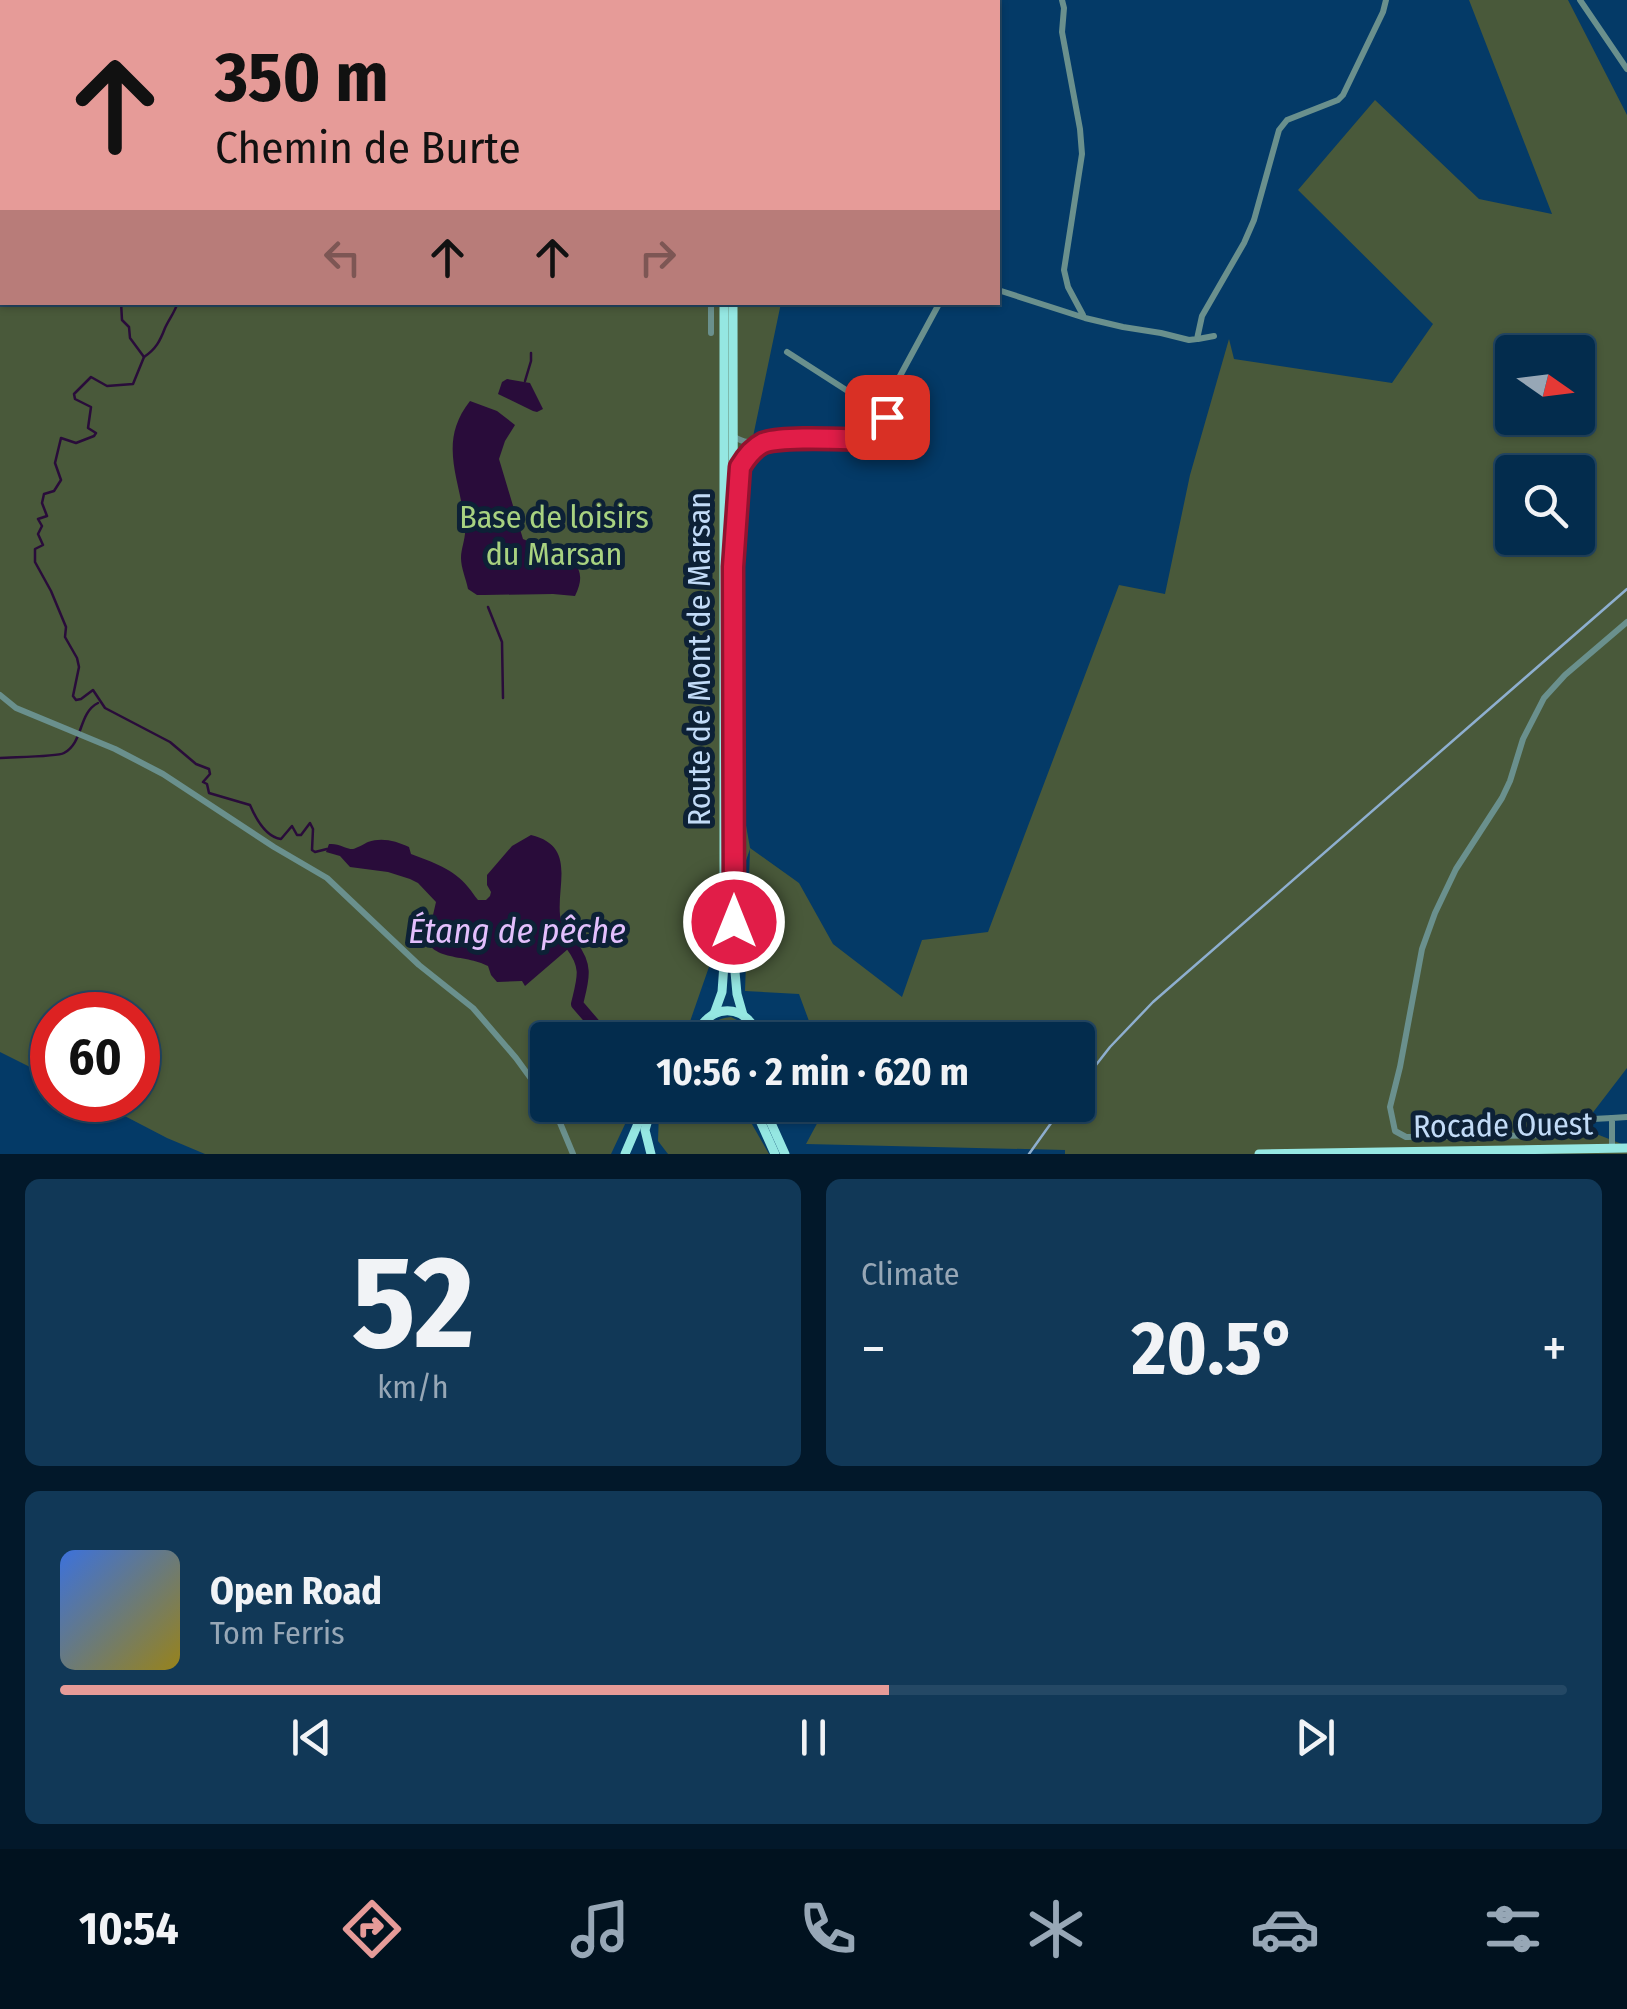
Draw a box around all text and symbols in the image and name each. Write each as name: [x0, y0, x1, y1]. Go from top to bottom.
text: 350 m: [215, 36, 389, 120]
icon: ahead: [50, 40, 180, 170]
text: Chemin de Burte: [215, 121, 521, 175]
icon: left: [315, 230, 370, 285]
icon: ahead: [420, 230, 475, 285]
icon: ahead: [525, 230, 580, 285]
icon: right: [630, 230, 685, 285]
north arrow: [1495, 335, 1595, 435]
map controls: [1495, 335, 1595, 555]
pin: [845, 375, 930, 460]
icon: arrive: [860, 390, 915, 445]
button: search: [1495, 455, 1595, 555]
street label: Route de Mont de Marsan: [680, 492, 718, 826]
park label: Base de loisirs du Marsan: [459, 498, 649, 573]
position arrow: [682, 870, 786, 974]
water label: Étang de pêche: [408, 910, 626, 952]
speed limit sign: 60: [30, 992, 160, 1122]
text: 10:56 · 2 min · 620 m: [656, 1049, 969, 1095]
street label: Rocade Ouest: [1413, 1104, 1594, 1146]
text: 52: [352, 1225, 474, 1381]
text: Climate: [861, 1255, 960, 1293]
text: 20.5°: [1132, 1304, 1296, 1394]
text: −: [861, 1316, 886, 1382]
text: +: [1542, 1316, 1567, 1382]
text: km/h: [377, 1368, 449, 1406]
text: Open Road: [210, 1568, 382, 1614]
text: Tom Ferris: [210, 1614, 345, 1652]
icon: previous: [284, 1710, 339, 1765]
icon: pause: [786, 1710, 841, 1765]
icon: next: [1288, 1710, 1343, 1765]
icon: directions: [337, 1894, 407, 1964]
icon: music: [565, 1894, 635, 1964]
icon: phone: [793, 1894, 863, 1964]
icon: climate: [1021, 1894, 1091, 1964]
icon: car: [1250, 1894, 1320, 1964]
icon: filters: [1478, 1894, 1548, 1964]
text: 10:54: [79, 1902, 179, 1956]

